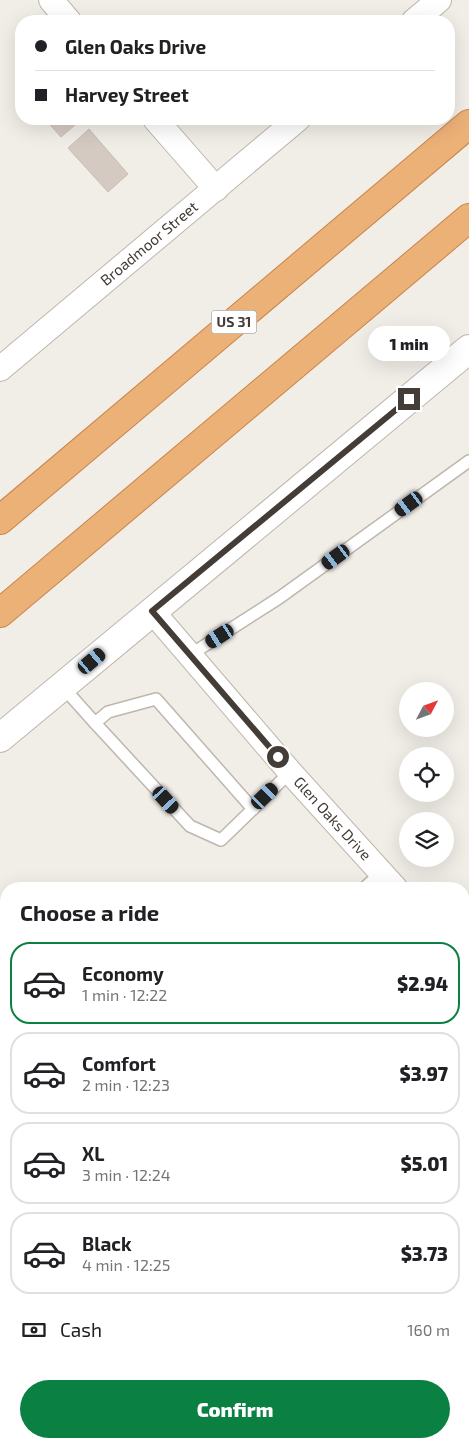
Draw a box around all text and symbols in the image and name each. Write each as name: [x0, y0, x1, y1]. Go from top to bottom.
text: Glen Oaks Drive: [65, 35, 206, 58]
text: Harvey Street: [65, 83, 189, 106]
street label: Broadmoor Street: [96, 197, 201, 289]
road number: US 31: [212, 311, 256, 334]
callout: 1 min: [368, 326, 450, 362]
text: 1 min: [389, 334, 429, 353]
route end: [398, 388, 420, 410]
car: [392, 489, 425, 519]
car: [319, 542, 352, 572]
car: [203, 622, 236, 650]
car: [75, 646, 108, 676]
north arrow: [399, 682, 454, 738]
map controls: [399, 682, 454, 867]
route start: [267, 746, 289, 768]
button: locate: [399, 747, 454, 802]
street label: Glen Oaks Drive: [291, 772, 375, 864]
car: [248, 780, 281, 812]
car: [150, 784, 181, 816]
button: layers: [399, 812, 454, 867]
text: Choose a ride: [20, 899, 159, 925]
icon: car: [22, 961, 67, 1006]
text: Economy: [82, 962, 164, 985]
text: $2.94: [397, 972, 448, 995]
text: 1 min · 12:22: [82, 985, 167, 1004]
icon: car: [22, 1051, 67, 1096]
text: Comfort: [82, 1052, 156, 1075]
text: $3.97: [400, 1062, 448, 1085]
text: 2 min · 12:23: [82, 1075, 170, 1094]
icon: car: [22, 1141, 67, 1186]
text: XL: [82, 1142, 104, 1165]
text: $5.01: [401, 1152, 448, 1175]
text: 3 min · 12:24: [82, 1165, 171, 1184]
icon: car: [22, 1231, 67, 1276]
text: Black: [82, 1232, 132, 1255]
text: $3.73: [401, 1242, 448, 1265]
text: 4 min · 12:25: [82, 1255, 170, 1274]
icon: cash: [20, 1316, 48, 1344]
text: Cash: [60, 1318, 102, 1341]
text: 160 m: [407, 1320, 450, 1339]
button: Confirm: [20, 1380, 450, 1438]

